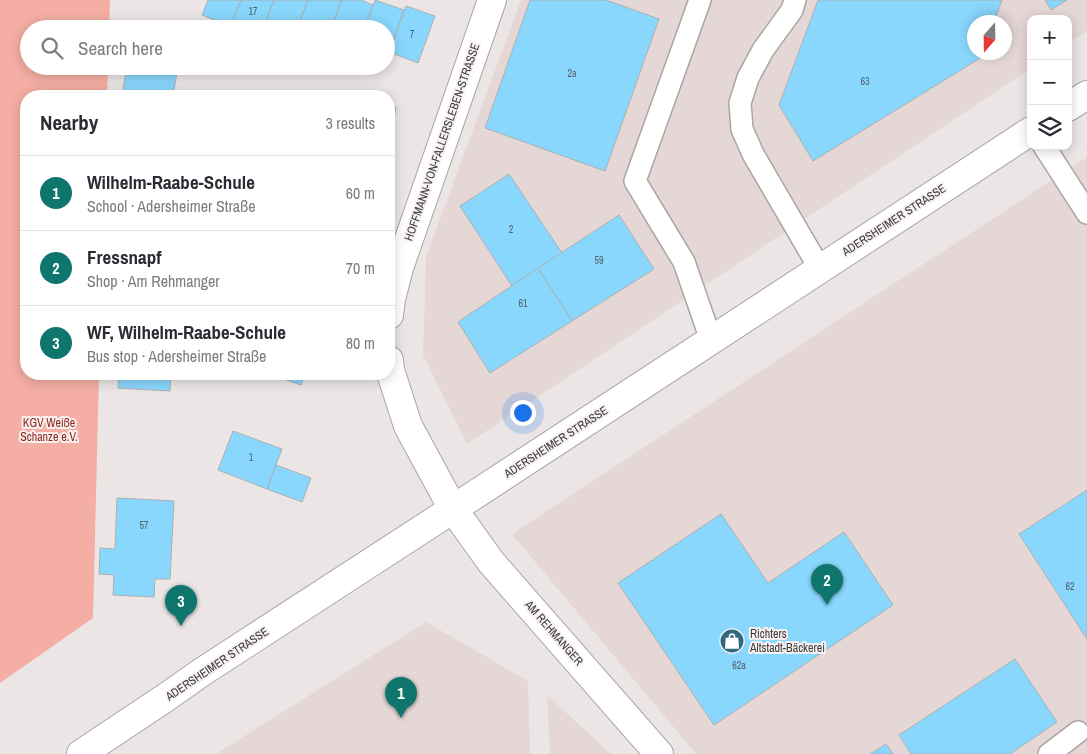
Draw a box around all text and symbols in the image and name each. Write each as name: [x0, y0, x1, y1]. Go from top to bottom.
house number: 17: [248, 5, 258, 18]
north arrow: [967, 15, 1012, 60]
map controls: [1027, 15, 1072, 150]
button: +: [1027, 15, 1072, 60]
search box: [20, 20, 395, 75]
house number: 7: [410, 28, 415, 41]
icon: search: [38, 34, 66, 62]
text: Search here: [78, 35, 163, 61]
street label: HOFFMANN-VON-FALLERSLEBEN-STRASSE: [401, 41, 483, 243]
button: −: [1027, 60, 1072, 105]
house number: 2a: [567, 67, 577, 80]
house number: 63: [860, 75, 870, 88]
button: layers: [1027, 105, 1072, 150]
text: Nearby: [40, 108, 98, 137]
text: 3 results: [325, 112, 375, 134]
text: Wilhelm-Raabe-Schule: [87, 169, 255, 195]
street label: ADERSHEIMER STRASSE: [838, 180, 949, 260]
text: 1: [52, 182, 60, 204]
text: 60 m: [346, 182, 375, 204]
text: School · Adersheimer Straße: [87, 195, 255, 217]
house number: 2: [509, 223, 514, 236]
text: Fressnapf: [87, 244, 161, 270]
house number: 59: [594, 254, 604, 267]
text: 2: [52, 257, 60, 279]
text: 70 m: [346, 257, 375, 279]
text: Shop · Am Rehmanger: [87, 270, 220, 292]
house number: 61: [518, 297, 528, 310]
text: WF, Wilhelm-Raabe-Schule: [87, 319, 286, 345]
text: 3: [52, 332, 60, 354]
text: 80 m: [346, 332, 375, 354]
text: Bus stop · Adersheimer Straße: [87, 345, 266, 367]
your location: [510, 400, 536, 426]
street label: ADERSHEIMER STRASSE: [500, 402, 611, 482]
park label: KGV Weiße Schanze e.V.: [20, 415, 78, 445]
house number: 1: [249, 451, 254, 464]
house number: 57: [139, 519, 149, 532]
pin: 2: [811, 564, 843, 605]
house number: 62: [1065, 580, 1075, 593]
pin: 3: [165, 585, 197, 626]
street label: AM REHMANGER: [521, 596, 587, 669]
street label: ADERSHEIMER STRASSE: [162, 624, 272, 705]
place label: Richters Altstadt-Bäckerei: [749, 626, 825, 656]
shop icon: Richters Altstadt-Bäckerei: [719, 628, 745, 654]
house number: 62a: [732, 659, 746, 672]
pin: 1: [385, 677, 417, 718]

